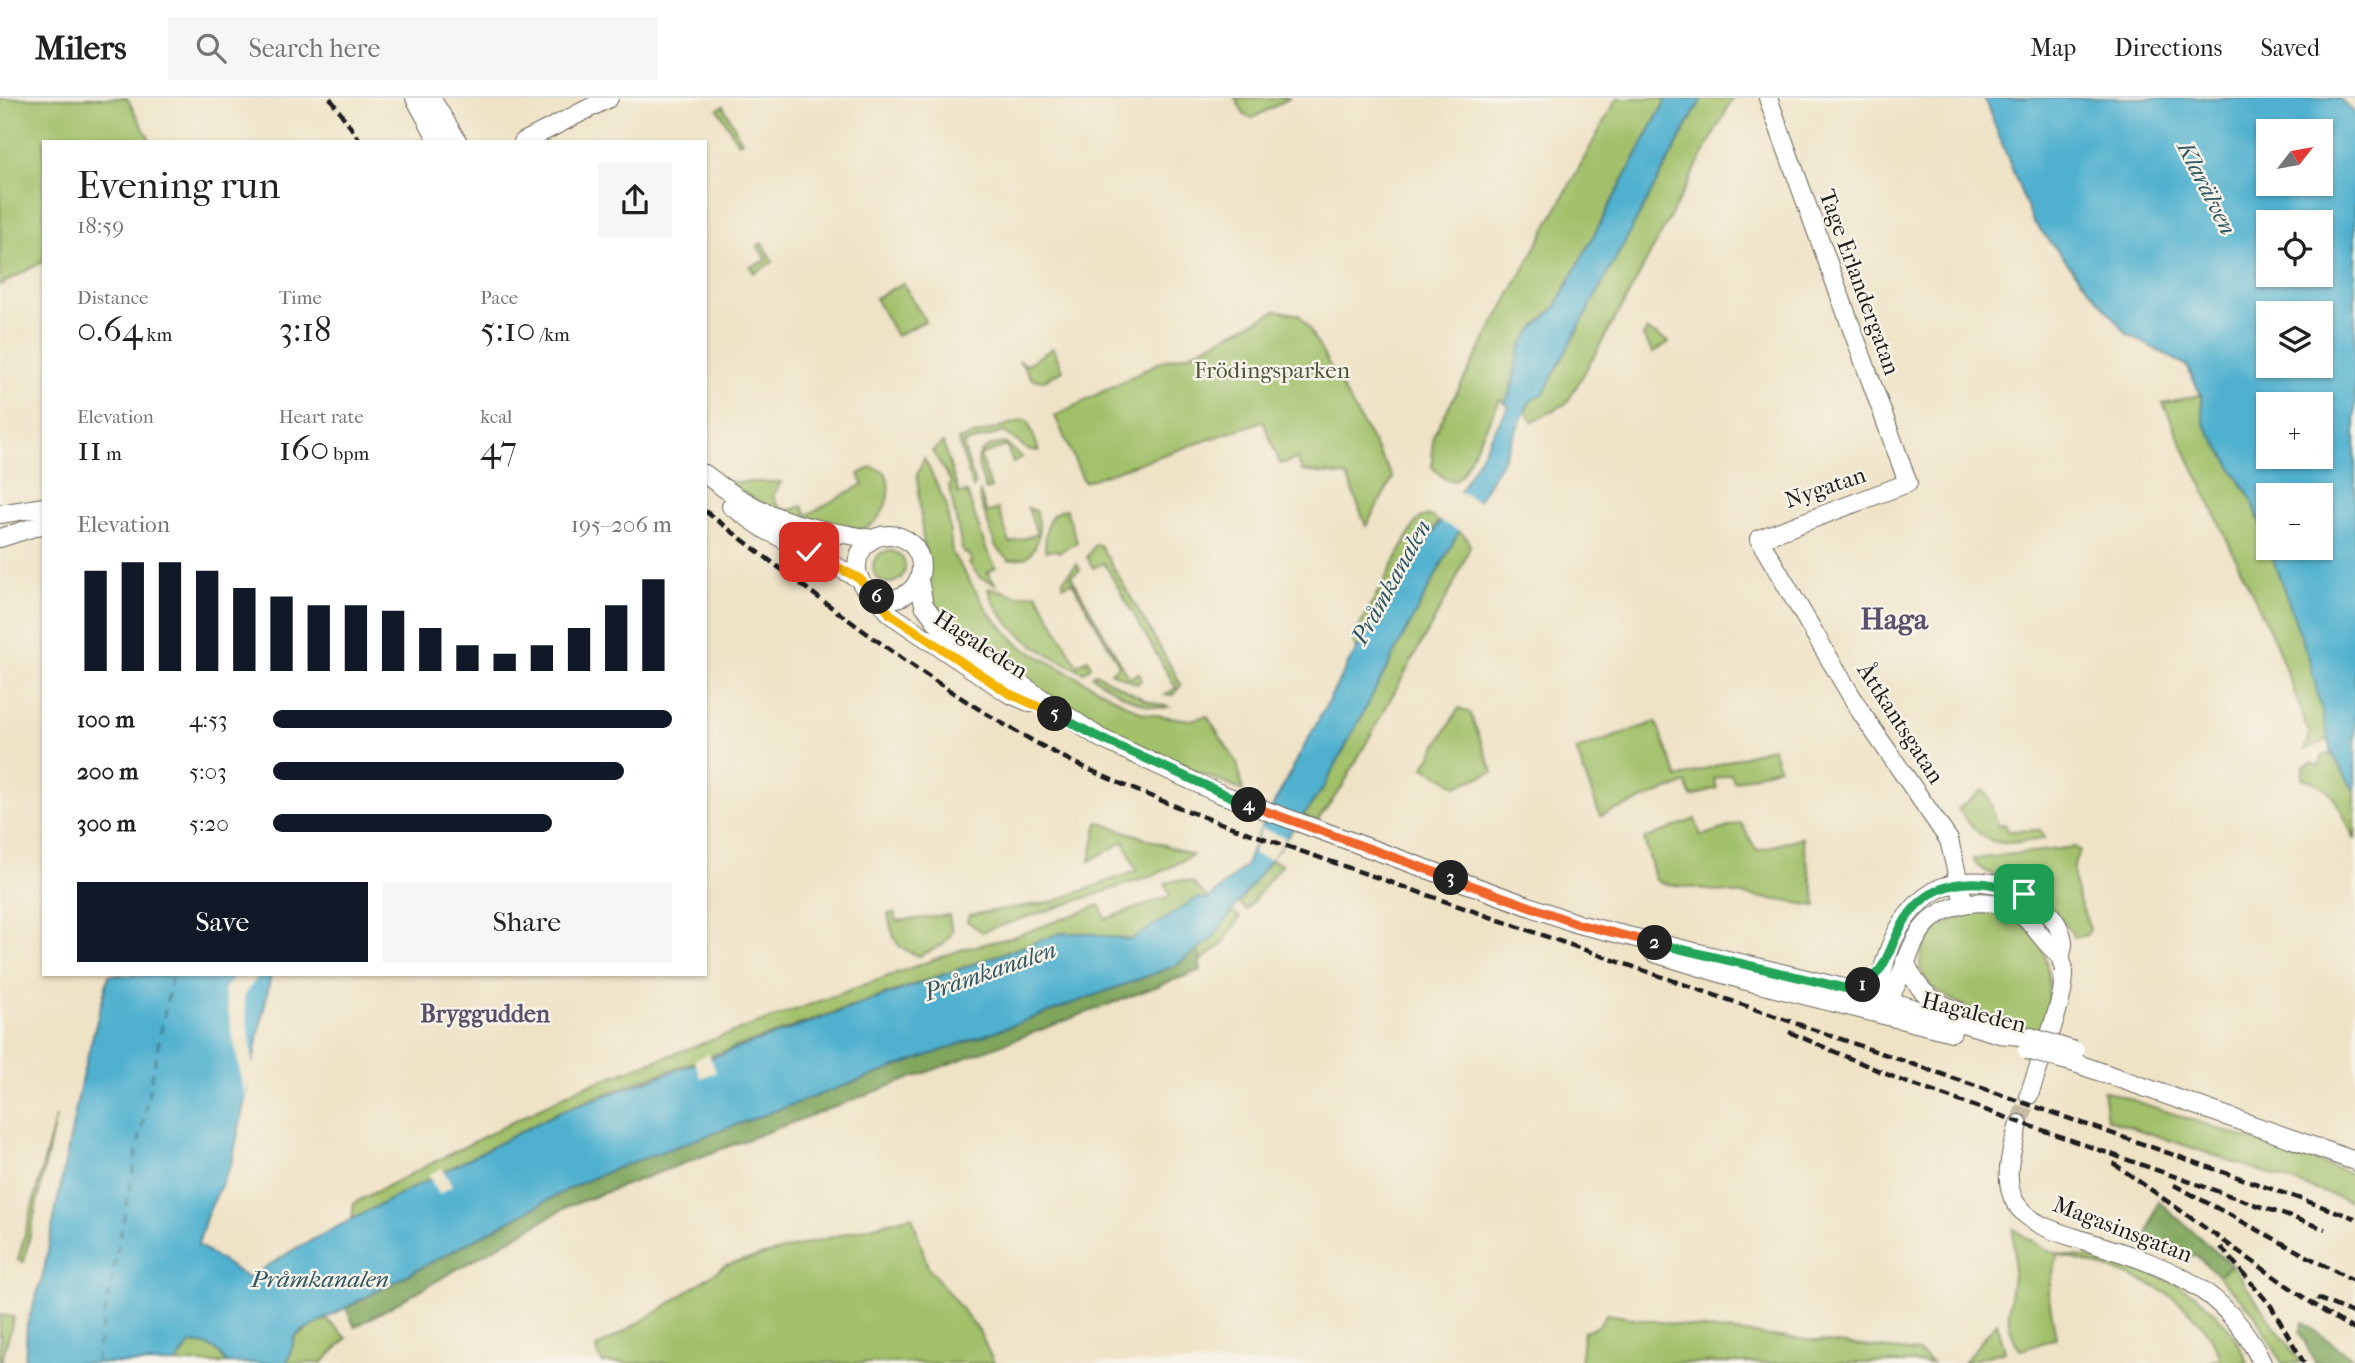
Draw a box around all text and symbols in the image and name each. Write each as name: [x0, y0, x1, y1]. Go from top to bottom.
search box: [168, 17, 658, 80]
text: Milers: [35, 29, 126, 68]
icon: search: [192, 29, 230, 67]
text: Search here: [248, 33, 380, 64]
text: Map: [2030, 34, 2076, 62]
text: Directions: [2114, 34, 2222, 62]
text: Saved: [2260, 34, 2320, 62]
north arrow: [2256, 119, 2333, 196]
map controls: [2256, 119, 2333, 560]
water label: Klarälven: [2171, 135, 2242, 239]
text: Evening run: [77, 163, 280, 208]
button: share: [598, 163, 672, 237]
street label: Tage Erlandergatan: [1813, 186, 1906, 379]
button: locate: [2256, 210, 2333, 287]
text: 18:59: [77, 212, 124, 239]
text: Distance: [77, 287, 148, 309]
text: Time: [279, 287, 322, 309]
text: Pace: [480, 287, 518, 309]
button: layers: [2256, 301, 2333, 378]
text: 0.64: [77, 309, 143, 350]
text: 3:18: [279, 309, 332, 350]
text: 5:10: [480, 309, 536, 350]
text: km: [143, 324, 172, 346]
text: /km: [536, 324, 570, 346]
park label: Frödingsparken: [1194, 357, 1351, 384]
button: +: [2256, 392, 2333, 469]
text: Elevation: [77, 406, 154, 428]
text: Heart rate: [279, 406, 364, 428]
text: kcal: [480, 406, 512, 428]
text: 11: [77, 428, 102, 469]
text: 160: [279, 428, 329, 469]
text: 47: [480, 428, 517, 469]
text: m: [102, 443, 122, 465]
text: bpm: [329, 443, 369, 465]
street label: Nygatan: [1781, 461, 1870, 514]
button: −: [2256, 483, 2333, 560]
text: Elevation: [77, 511, 170, 538]
text: 195–206 m: [571, 511, 672, 538]
water label: Pråmkanalen: [1345, 515, 1437, 650]
pin: [779, 522, 839, 582]
icon: check: [790, 533, 828, 571]
pin: 6: [860, 580, 894, 614]
text: 6: [871, 585, 882, 607]
district label: Haga: [1860, 602, 1929, 637]
street label: Hagaleden: [929, 604, 1033, 685]
street label: Åttkantsgatan: [1851, 657, 1950, 789]
pin: 5: [1038, 696, 1072, 732]
text: 5: [1050, 702, 1059, 724]
text: 100 m: [77, 706, 135, 733]
text: 4:53: [189, 706, 228, 733]
text: 200 m: [77, 758, 138, 785]
text: 5:03: [189, 758, 227, 785]
pin: 4: [1232, 788, 1266, 822]
text: 4: [1243, 793, 1254, 815]
text: 300 m: [77, 810, 136, 837]
text: 5:20: [189, 810, 229, 837]
pin: 3: [1434, 860, 1468, 896]
pin: [1994, 864, 2054, 924]
text: 3: [1447, 866, 1454, 888]
icon: arrive: [2005, 875, 2043, 913]
button: Save: [77, 882, 368, 962]
button: Share: [382, 882, 672, 962]
pin: 2: [1638, 926, 1672, 960]
text: 2: [1650, 931, 1659, 953]
water label: Pråmkanalen: [919, 935, 1060, 1007]
pin: 1: [1846, 968, 1881, 1002]
text: 1: [1859, 973, 1866, 995]
street label: Hagaleden: [1919, 986, 2029, 1039]
district label: Bryggudden: [420, 1000, 551, 1028]
street label: Magasinsgatan: [2049, 1191, 2197, 1269]
water label: Pråmkanalen: [250, 1265, 389, 1293]

